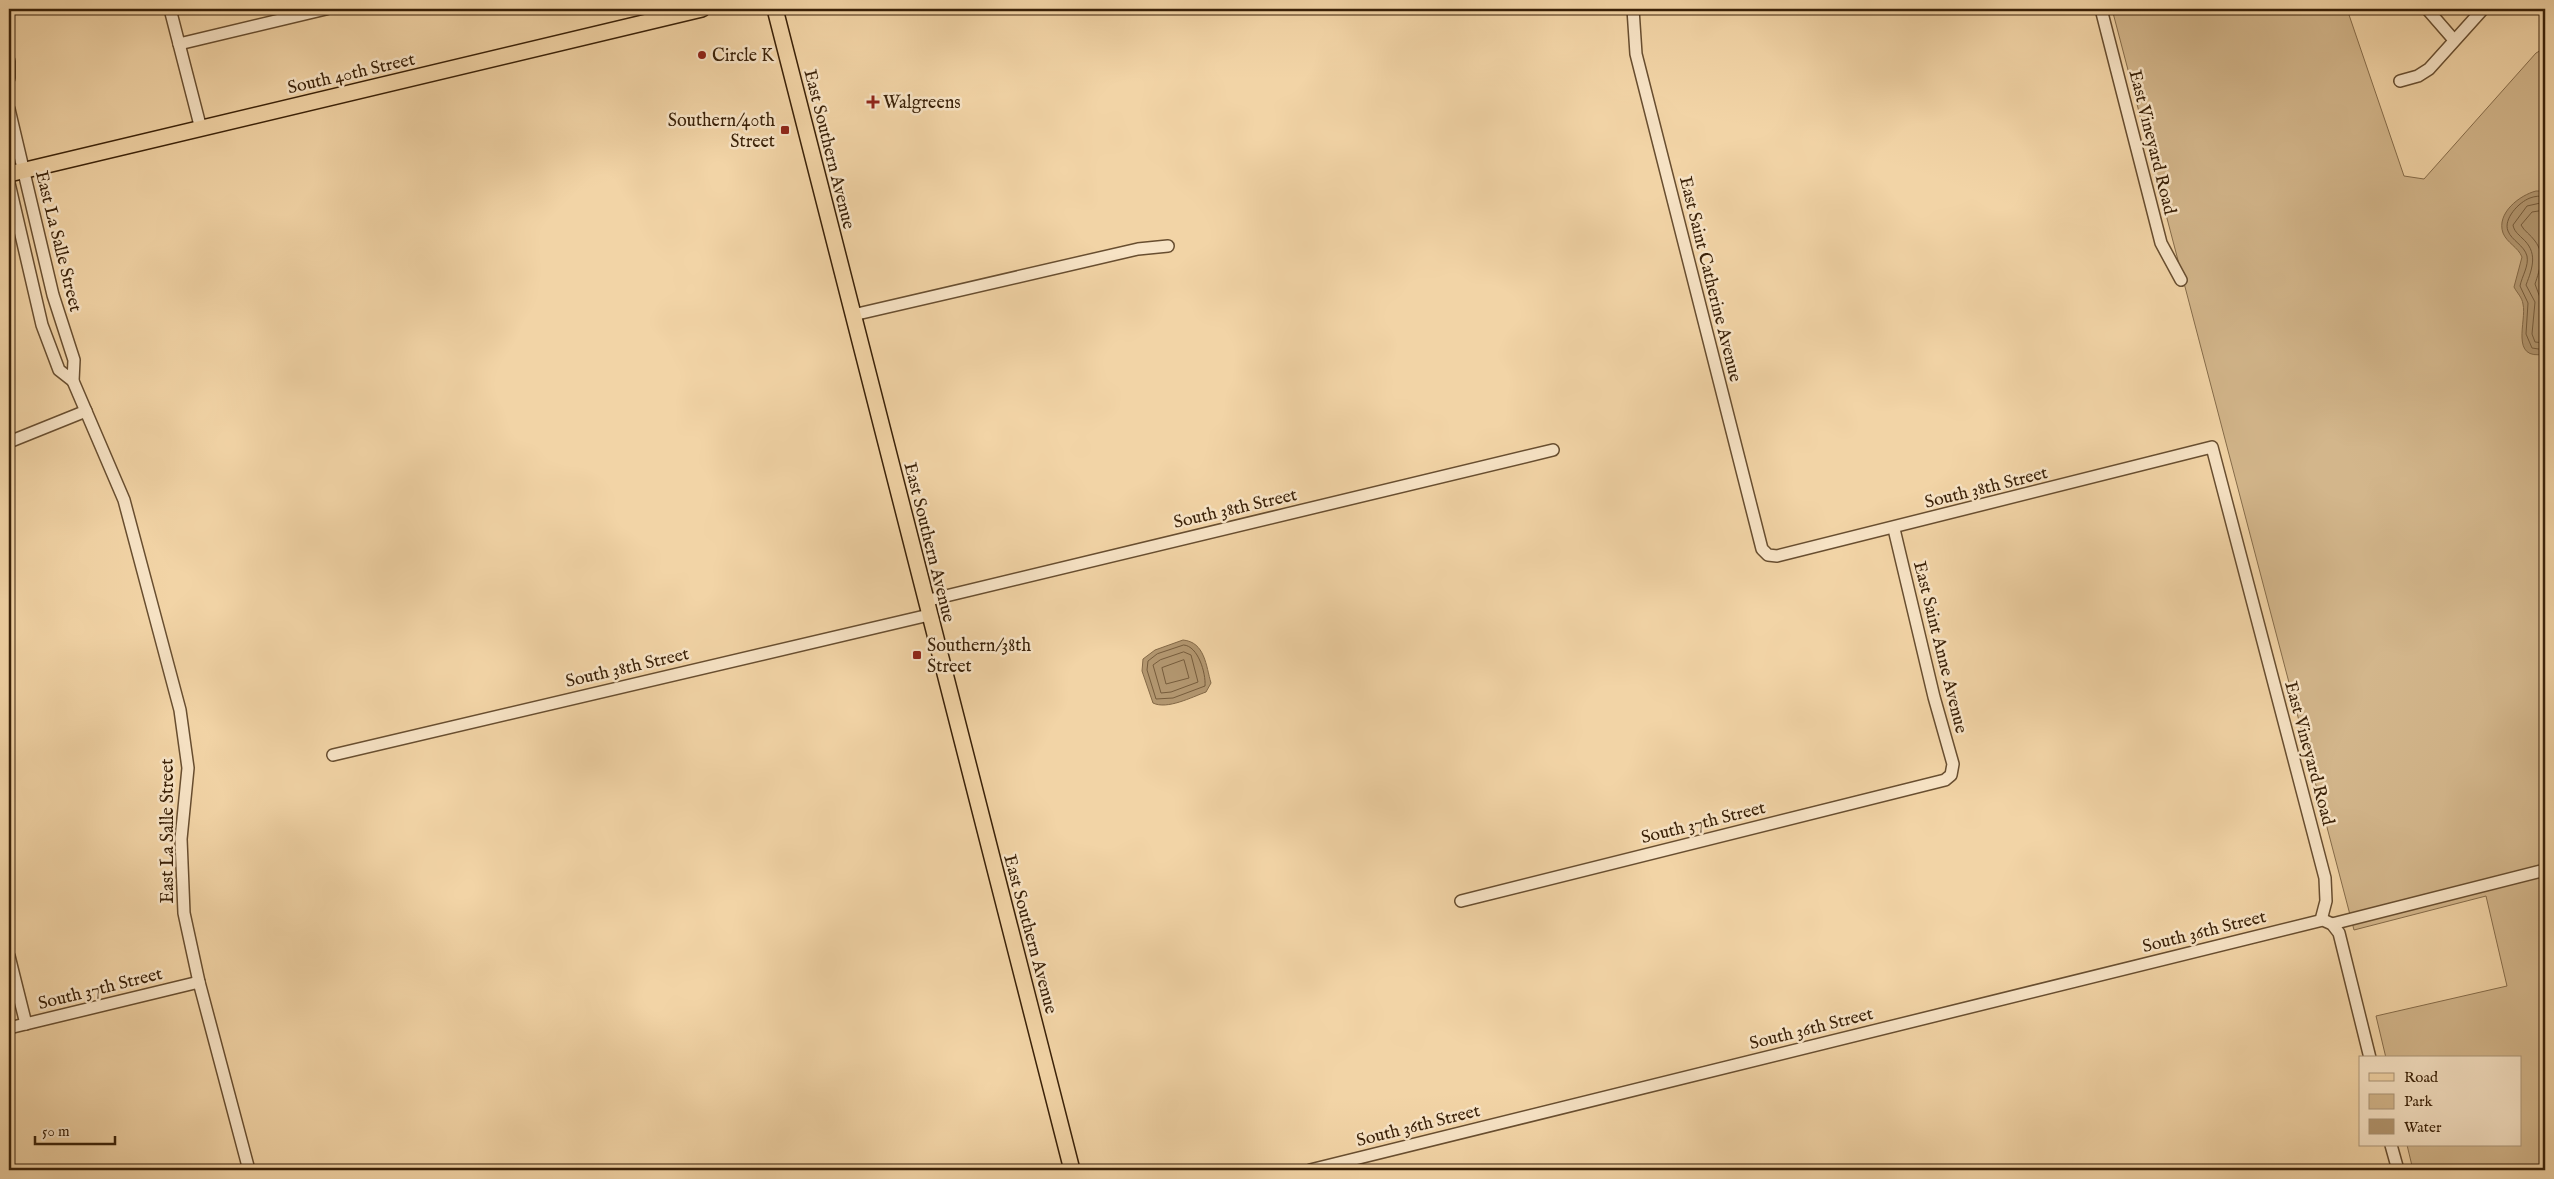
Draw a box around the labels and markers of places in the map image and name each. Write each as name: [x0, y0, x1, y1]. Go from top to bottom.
place label: Circle K: [712, 45, 775, 68]
marker: Circle K: [696, 49, 708, 61]
place label: Walgreens: [883, 92, 961, 115]
marker: Walgreens: [867, 96, 879, 108]
place label: Southern/40th Street: [668, 110, 775, 154]
marker: Southern/40th Street: [779, 124, 791, 136]
place label: Southern/38th Street: [927, 635, 1031, 679]
marker: Southern/38th Street: [911, 649, 923, 661]

